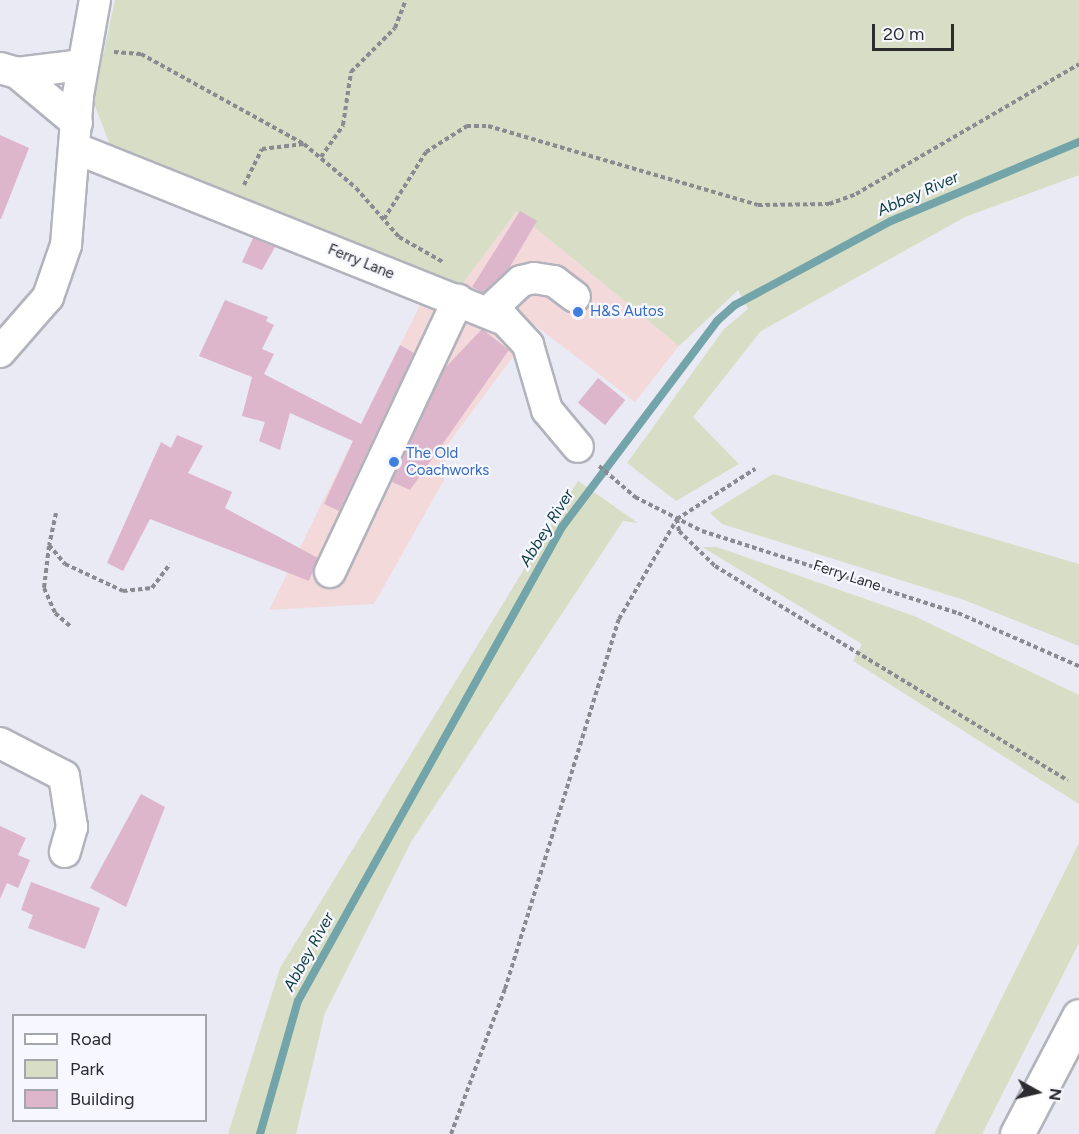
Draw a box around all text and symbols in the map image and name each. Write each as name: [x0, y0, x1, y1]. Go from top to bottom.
scale bar: [875, 12, 958, 50]
text: 20 m: [883, 23, 924, 45]
water label: Abbey River: [874, 168, 962, 220]
street label: Ferry Lane: [325, 241, 397, 283]
place label: H&S Autos: [590, 303, 664, 321]
marker: H&S Autos: [571, 305, 585, 319]
place label: The Old Coachworks: [406, 444, 489, 479]
marker: The Old Coachworks: [387, 455, 401, 469]
water label: Abbey River: [516, 486, 578, 570]
street label: Ferry Lane: [811, 557, 883, 595]
water label: Abbey River: [280, 909, 338, 995]
legend: [12, 1014, 207, 1122]
text: Road: [70, 1028, 111, 1050]
text: Park: [70, 1058, 104, 1080]
north arrow: [1007, 1062, 1067, 1122]
text: N: [1045, 1087, 1066, 1102]
text: Building: [70, 1088, 135, 1110]

